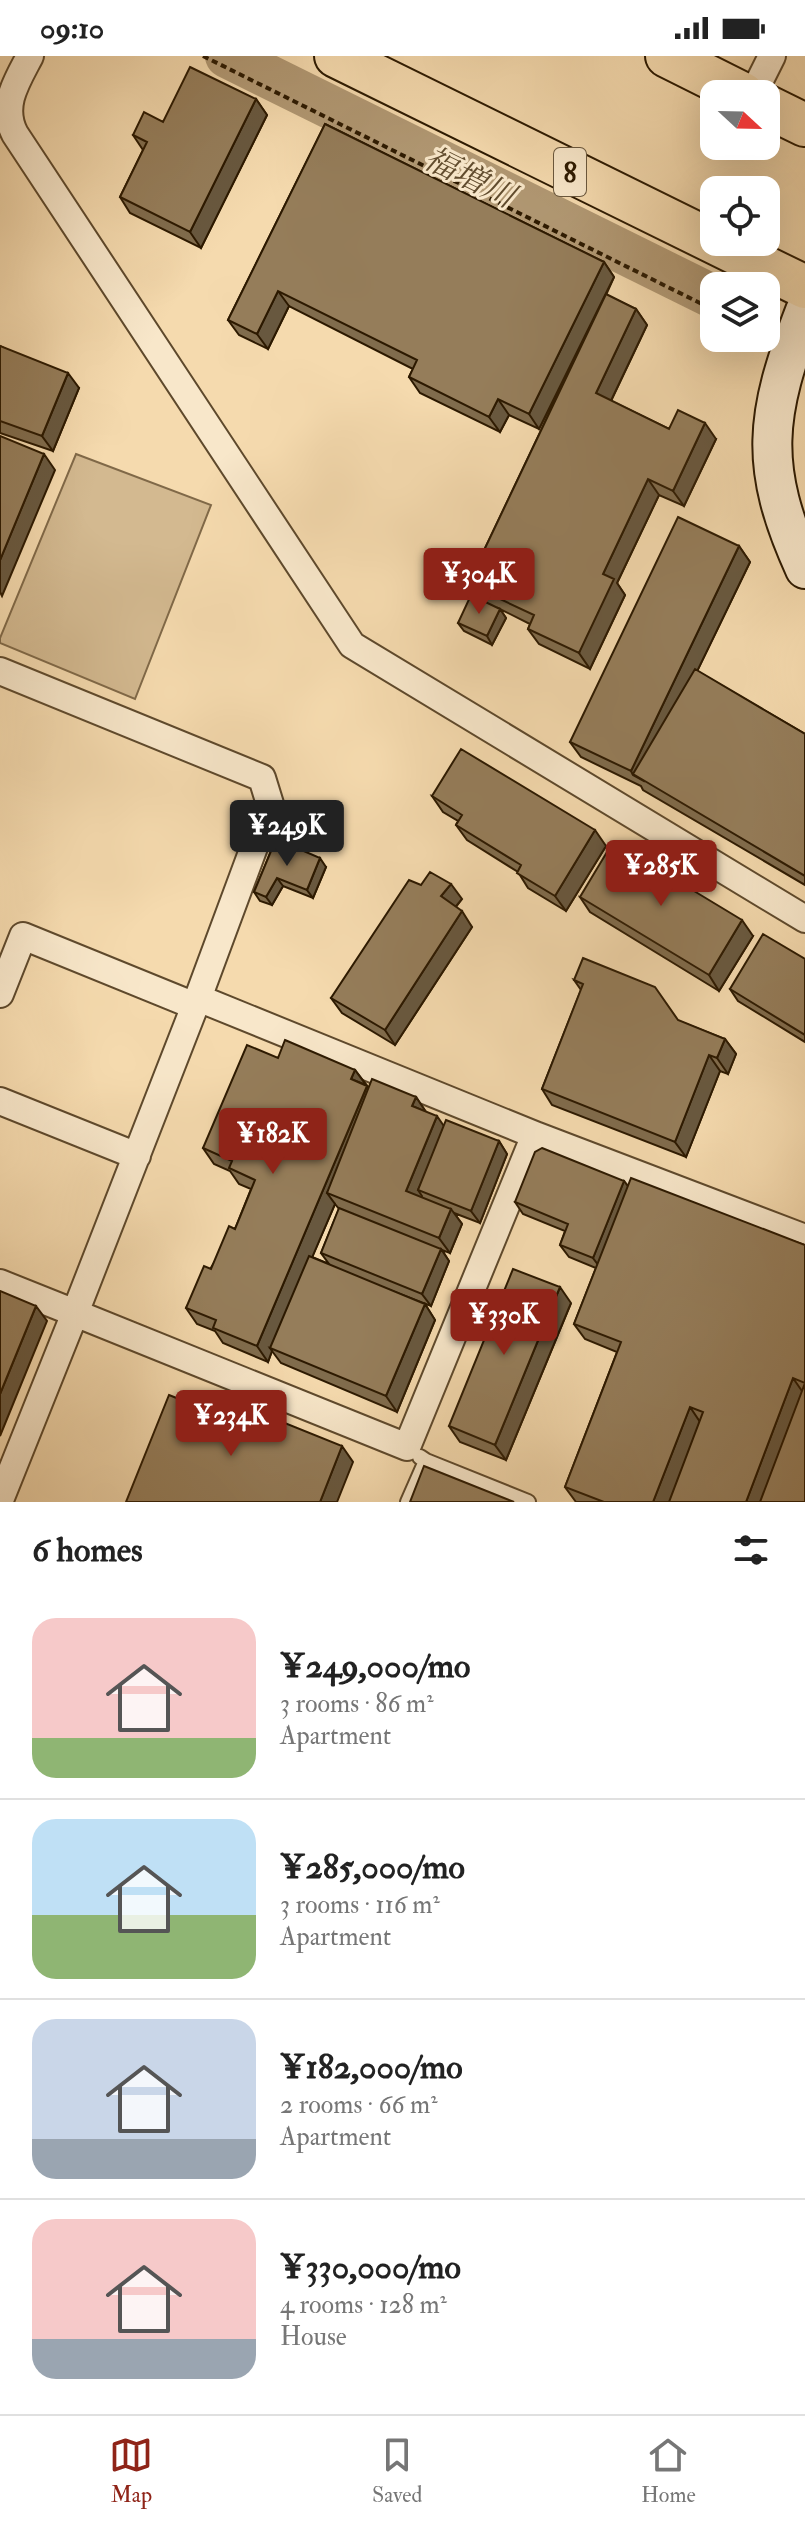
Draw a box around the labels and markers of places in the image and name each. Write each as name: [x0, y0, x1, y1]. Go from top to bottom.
pin: ¥304K: [423, 548, 535, 616]
pin: ¥249K: [231, 800, 343, 868]
pin: ¥285K: [605, 840, 717, 908]
pin: ¥182K: [217, 1108, 329, 1176]
pin: ¥330K: [448, 1289, 560, 1357]
pin: ¥234K: [175, 1390, 287, 1458]

